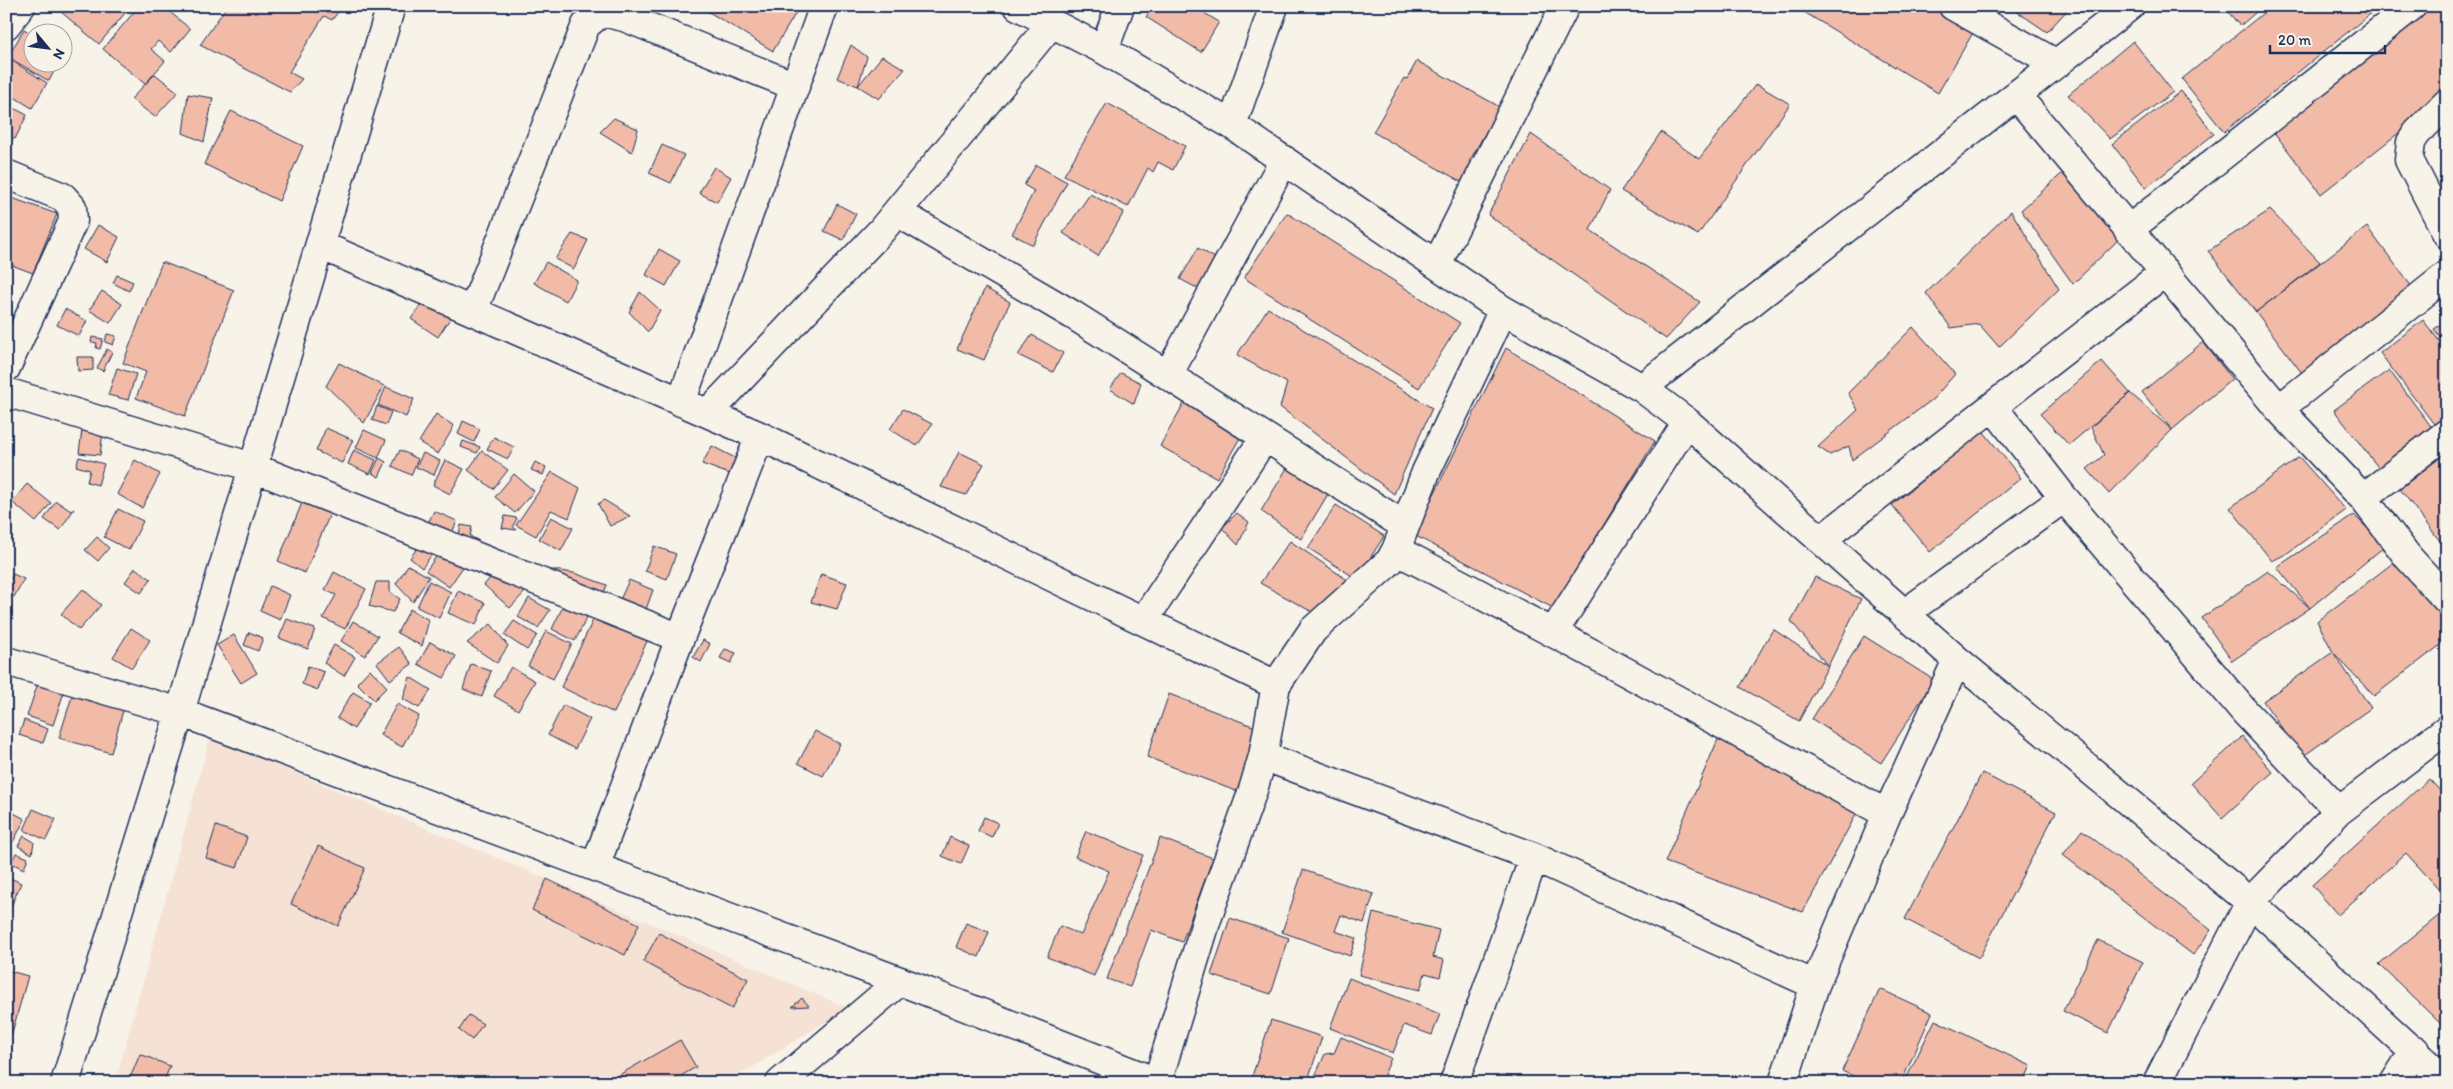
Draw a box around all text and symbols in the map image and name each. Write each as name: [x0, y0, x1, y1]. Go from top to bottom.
north arrow: [22, 22, 72, 72]
scale bar: [2270, 22, 2386, 54]
text: 20 m: [2278, 31, 2312, 49]
text: N: [49, 46, 69, 62]

